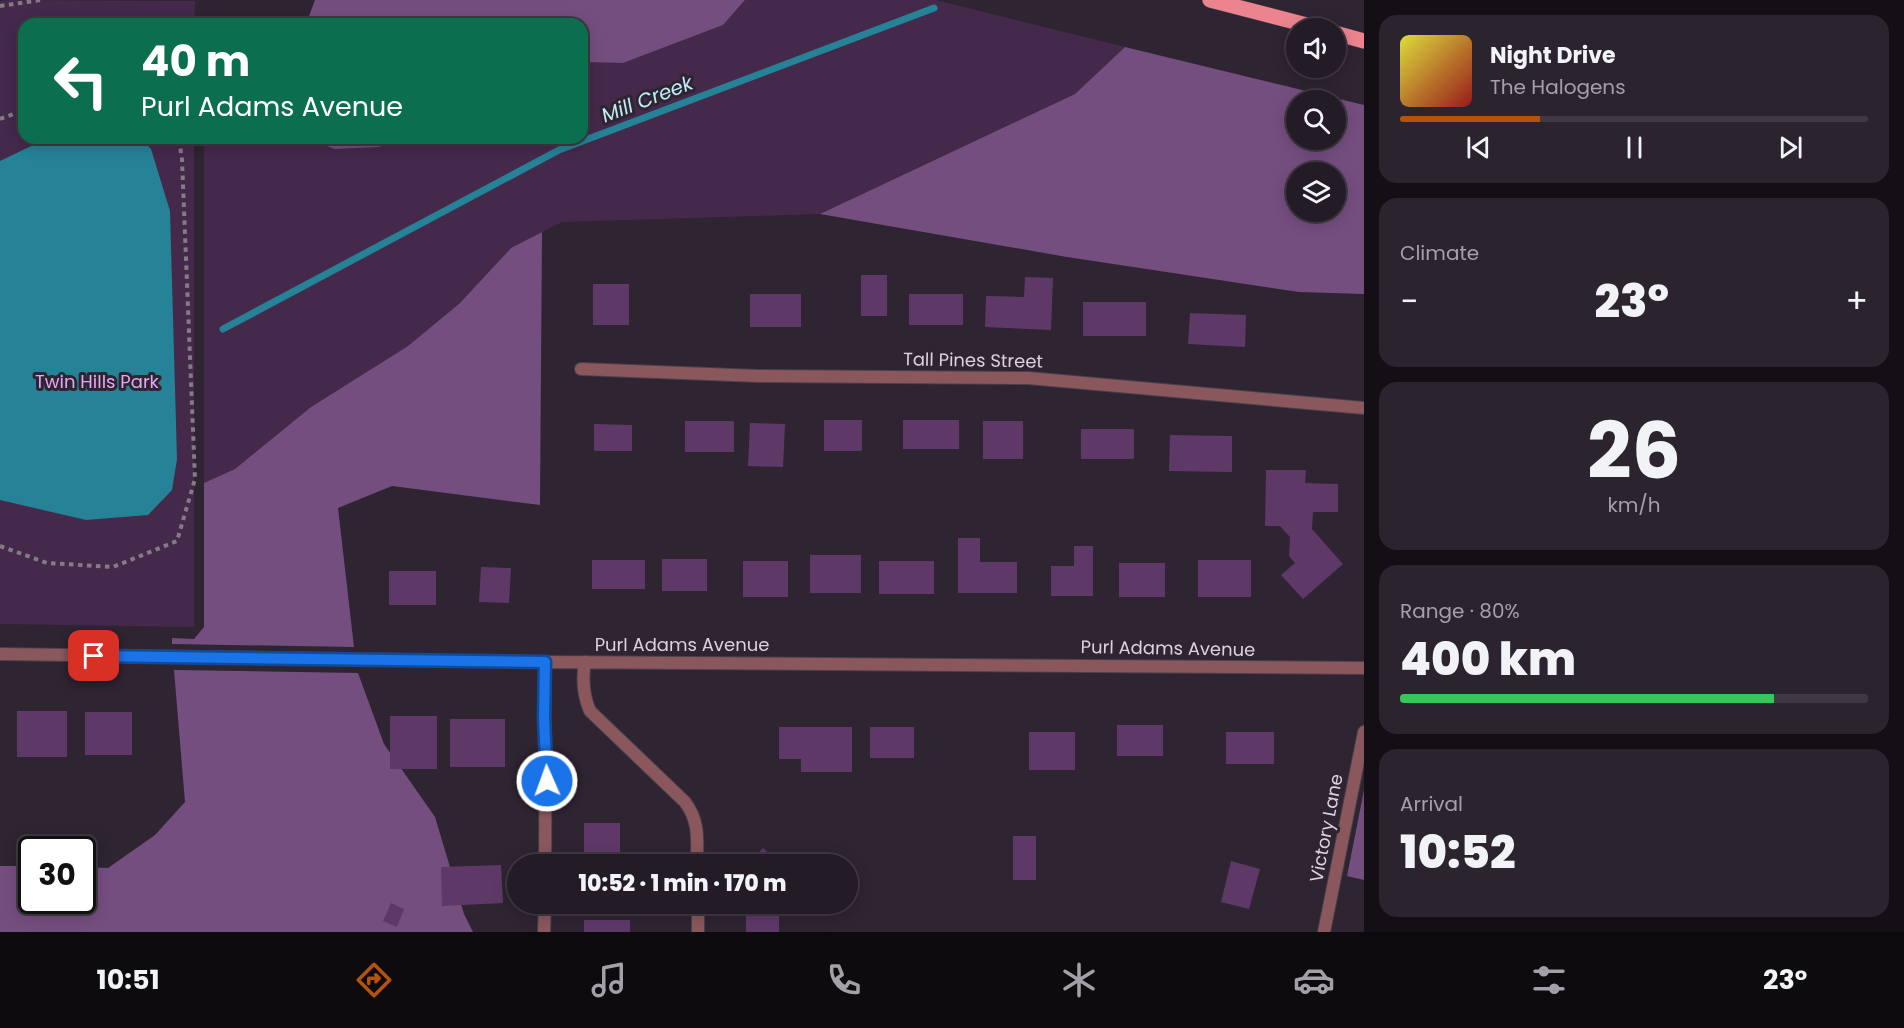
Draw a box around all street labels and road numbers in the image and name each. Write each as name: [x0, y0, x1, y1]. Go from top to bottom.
street label: Tall Pines Street: [903, 346, 1043, 374]
street label: Purl Adams Avenue: [595, 632, 769, 657]
street label: Purl Adams Avenue: [1080, 634, 1256, 662]
street label: Victory Lane: [1303, 772, 1349, 884]

